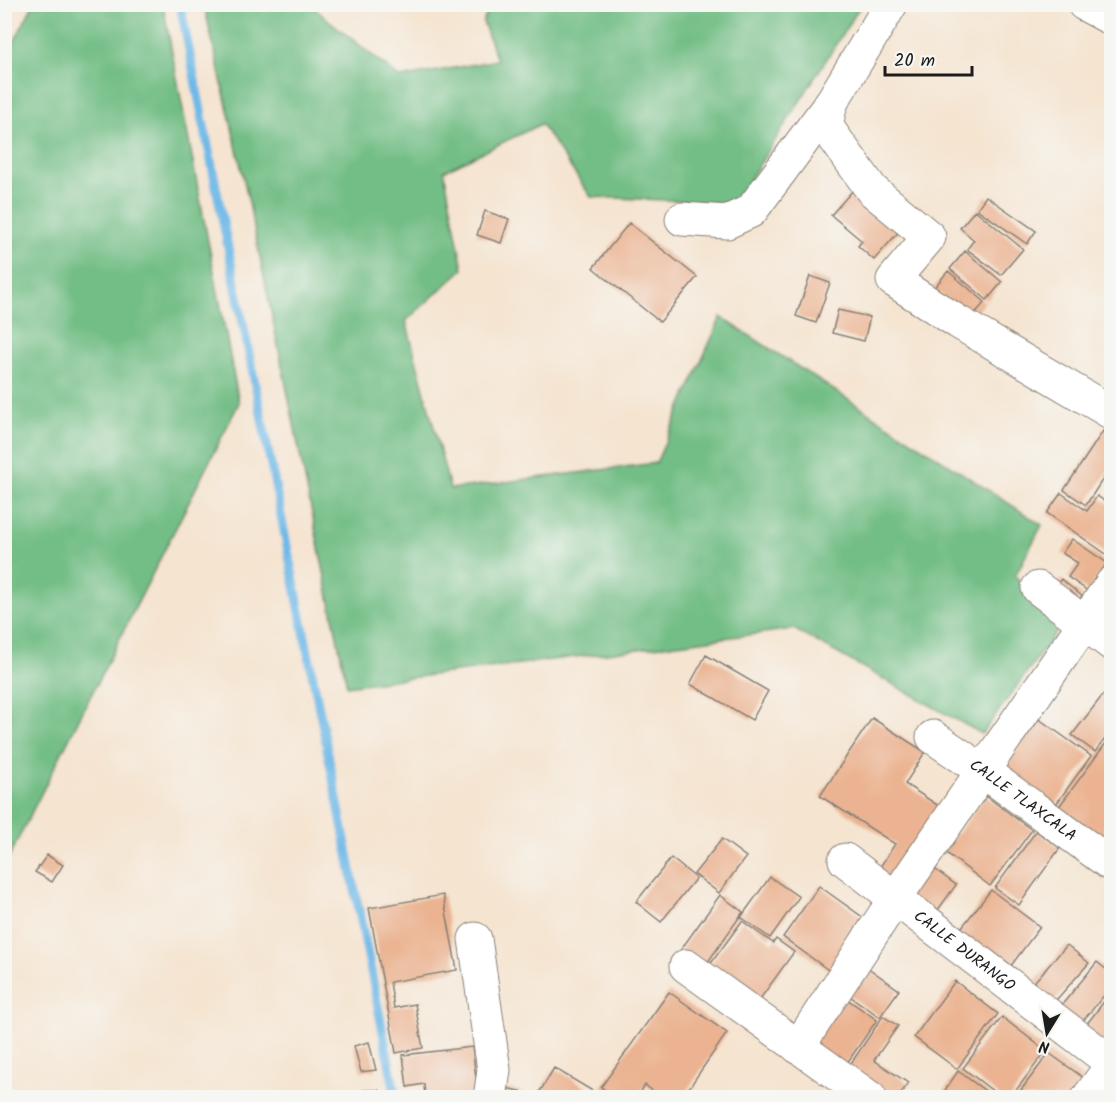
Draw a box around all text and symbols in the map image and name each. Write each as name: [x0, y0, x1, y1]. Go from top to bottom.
scale bar: [885, 39, 972, 77]
text: 20 m: [894, 47, 935, 76]
street label: CALLE TLAXCALA: [964, 753, 1082, 848]
street label: CALLE DURANGO: [908, 904, 1021, 998]
north arrow: [1017, 1003, 1077, 1063]
text: N: [1037, 1033, 1052, 1059]

